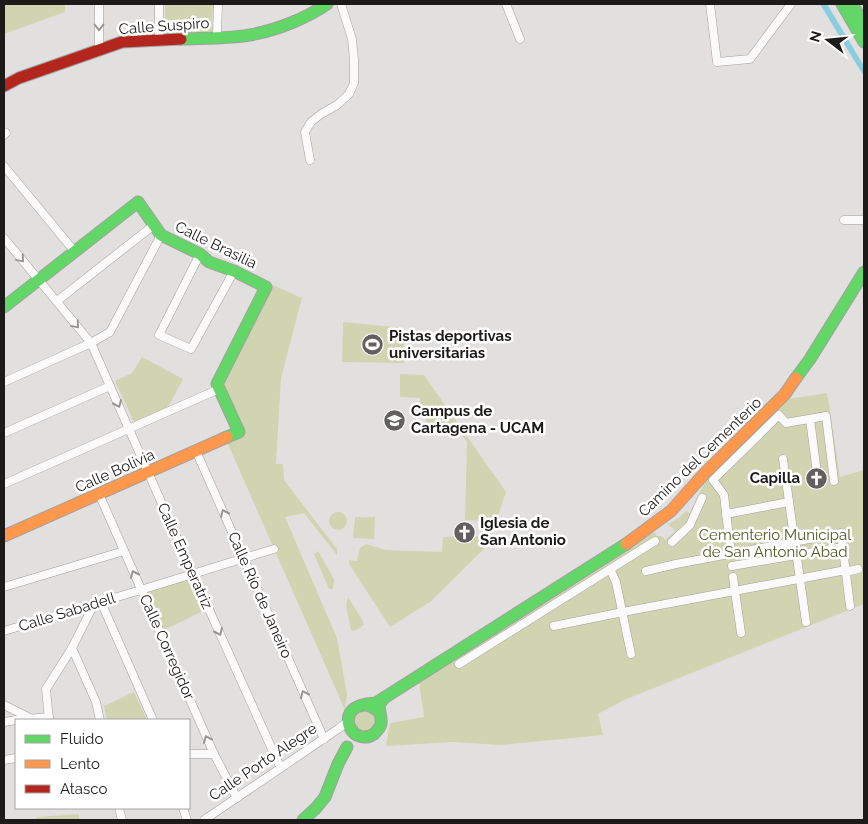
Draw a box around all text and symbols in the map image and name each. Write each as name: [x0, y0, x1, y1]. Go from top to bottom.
street label: Calle Suspiro: [118, 14, 210, 38]
north arrow: [803, 15, 853, 65]
one-way arrow: [94, 24, 104, 31]
text: N: [806, 29, 825, 44]
street label: Calle Brasilia: [172, 217, 260, 273]
one-way arrow: [16, 253, 24, 262]
one-way arrow: [71, 319, 79, 328]
place label: Pistas deportivas universitarias: [389, 327, 512, 362]
sports icon: Pistas deportivas universitarias: [361, 333, 385, 357]
street label: Camino del Cementerio: [635, 393, 765, 520]
one-way arrow: [112, 399, 122, 408]
place label: Campus de Cartagena - UCAM: [411, 402, 544, 437]
school or university icon: Campus de Cartagena - UCAM: [383, 408, 407, 432]
street label: Calle Bolivia: [73, 445, 157, 497]
church icon: Capilla: [804, 466, 828, 490]
place label: Capilla: [750, 469, 800, 487]
street label: Calle Emperatriz: [154, 500, 216, 612]
one-way arrow: [220, 509, 230, 518]
place label: Iglesia de San Antonio: [480, 514, 566, 549]
church icon: Iglesia de San Antonio: [452, 520, 476, 544]
park label: Cementerio Municipal de San Antonio Abad: [699, 526, 852, 561]
street label: Calle Río de Janeiro: [224, 529, 296, 661]
one-way arrow: [130, 570, 141, 579]
street label: Calle Sabadell: [16, 588, 118, 635]
street label: Calle Corregidor: [136, 591, 199, 703]
one-way arrow: [213, 627, 224, 636]
one-way arrow: [299, 690, 310, 699]
legend: [15, 719, 190, 809]
street label: Calle Porto Alegre: [206, 719, 320, 805]
text: Fluido: [60, 730, 103, 748]
one-way arrow: [203, 735, 214, 744]
text: Lento: [60, 755, 100, 773]
text: Atasco: [60, 780, 107, 798]

